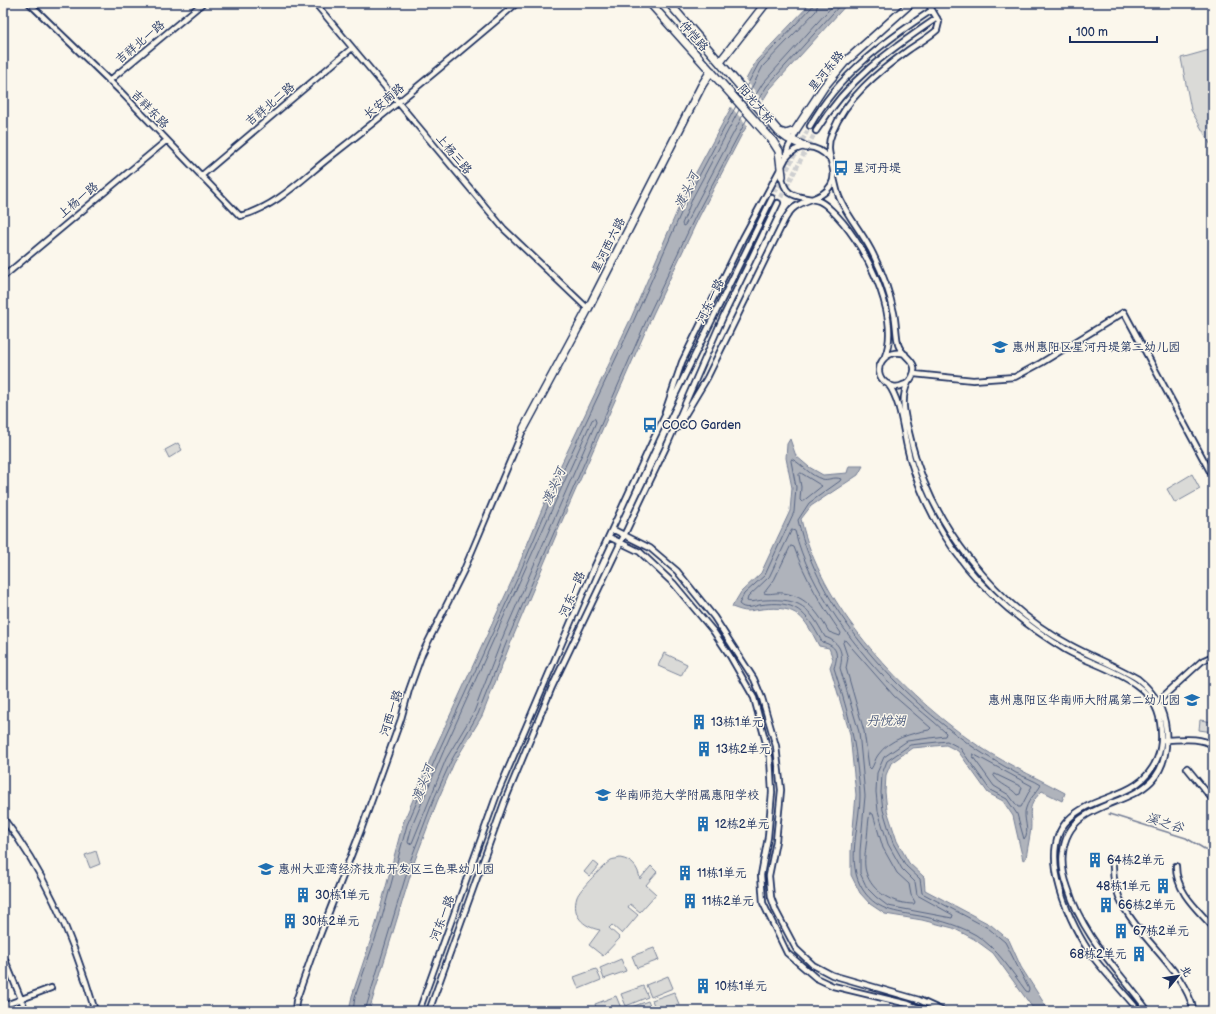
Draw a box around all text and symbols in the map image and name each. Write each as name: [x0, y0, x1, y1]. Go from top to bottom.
street label: 吉祥北一路: [113, 17, 168, 67]
street label: 仲恺路: [676, 18, 711, 55]
scale bar: [1070, 18, 1157, 44]
text: 100 m: [1076, 25, 1108, 40]
street label: 星河东路: [805, 48, 847, 95]
street label: 吉祥北二路: [243, 79, 298, 129]
street label: 长安南路: [361, 80, 408, 122]
street label: 阳光大桥: [734, 81, 778, 128]
street label: 吉祥东路: [128, 87, 172, 132]
street label: 上杨三路: [432, 131, 475, 178]
bus stop icon: 星河丹堤: [832, 159, 850, 177]
place label: 星河丹堤: [853, 161, 901, 176]
water label: 渡头河: [671, 168, 704, 211]
street label: 上杨一路: [55, 179, 102, 222]
street label: 星河西六路: [588, 215, 629, 275]
street label: 河东一路: [693, 276, 728, 326]
school or university icon: 惠州惠阳区星河丹堤第二幼儿园: [991, 338, 1009, 356]
place label: 惠州惠阳区星河丹堤第二幼儿园: [1012, 340, 1180, 355]
bus stop icon: COCO Garden: [641, 416, 659, 434]
place label: COCO Garden: [662, 418, 741, 433]
water label: 渡头河: [539, 464, 570, 507]
street label: 河东一路: [556, 569, 589, 619]
street label: 河西一路: [377, 688, 406, 738]
school or university icon: 惠州惠阳区华南师大附属第二幼儿园: [1183, 691, 1201, 709]
place label: 惠州惠阳区华南师大附属第二幼儿园: [988, 693, 1180, 708]
building icon: 13栋1单元: [690, 713, 708, 731]
water label: 丹悦湖: [866, 713, 907, 729]
place label: 13栋1单元: [711, 715, 764, 730]
building icon: 13栋2单元: [695, 740, 713, 758]
place label: 13栋2单元: [716, 742, 771, 757]
water label: 渡头河: [408, 760, 438, 804]
school or university icon: 华南师范大学附属惠阳学校: [594, 786, 612, 804]
place label: 华南师范大学附属惠阳学校: [615, 788, 759, 803]
water label: 溪之谷: [1144, 809, 1187, 837]
building icon: 12栋2单元: [694, 815, 712, 833]
place label: 12栋2单元: [715, 817, 770, 832]
building icon: 64栋2单元: [1086, 851, 1104, 869]
place label: 64栋2单元: [1107, 853, 1165, 868]
school or university icon: 惠州大亚湾经济技术开发区三色果幼儿园: [257, 860, 275, 878]
place label: 惠州大亚湾经济技术开发区三色果幼儿园: [278, 862, 494, 877]
building icon: 11栋1单元: [676, 864, 694, 882]
place label: 11栋1单元: [697, 866, 747, 881]
building icon: 48栋1单元: [1154, 877, 1172, 895]
place label: 48栋1单元: [1096, 879, 1151, 894]
building icon: 30栋1单元: [294, 886, 312, 904]
place label: 30栋1单元: [315, 888, 370, 903]
building icon: 11栋2单元: [681, 892, 699, 910]
street label: 河东一路: [427, 893, 458, 943]
place label: 11栋2单元: [702, 894, 754, 909]
building icon: 66栋2单元: [1097, 896, 1115, 914]
place label: 66栋2单元: [1118, 898, 1176, 913]
building icon: 30栋2单元: [281, 912, 299, 930]
place label: 30栋2单元: [302, 914, 360, 929]
building icon: 67栋2单元: [1112, 922, 1130, 940]
place label: 67栋2单元: [1133, 924, 1189, 939]
building icon: 68栋2单元: [1130, 945, 1148, 963]
place label: 68栋2单元: [1070, 947, 1127, 962]
north arrow: [1158, 956, 1198, 996]
text: 北: [1178, 963, 1195, 979]
building icon: 10栋1单元: [694, 977, 712, 995]
place label: 10栋1单元: [715, 979, 767, 994]

